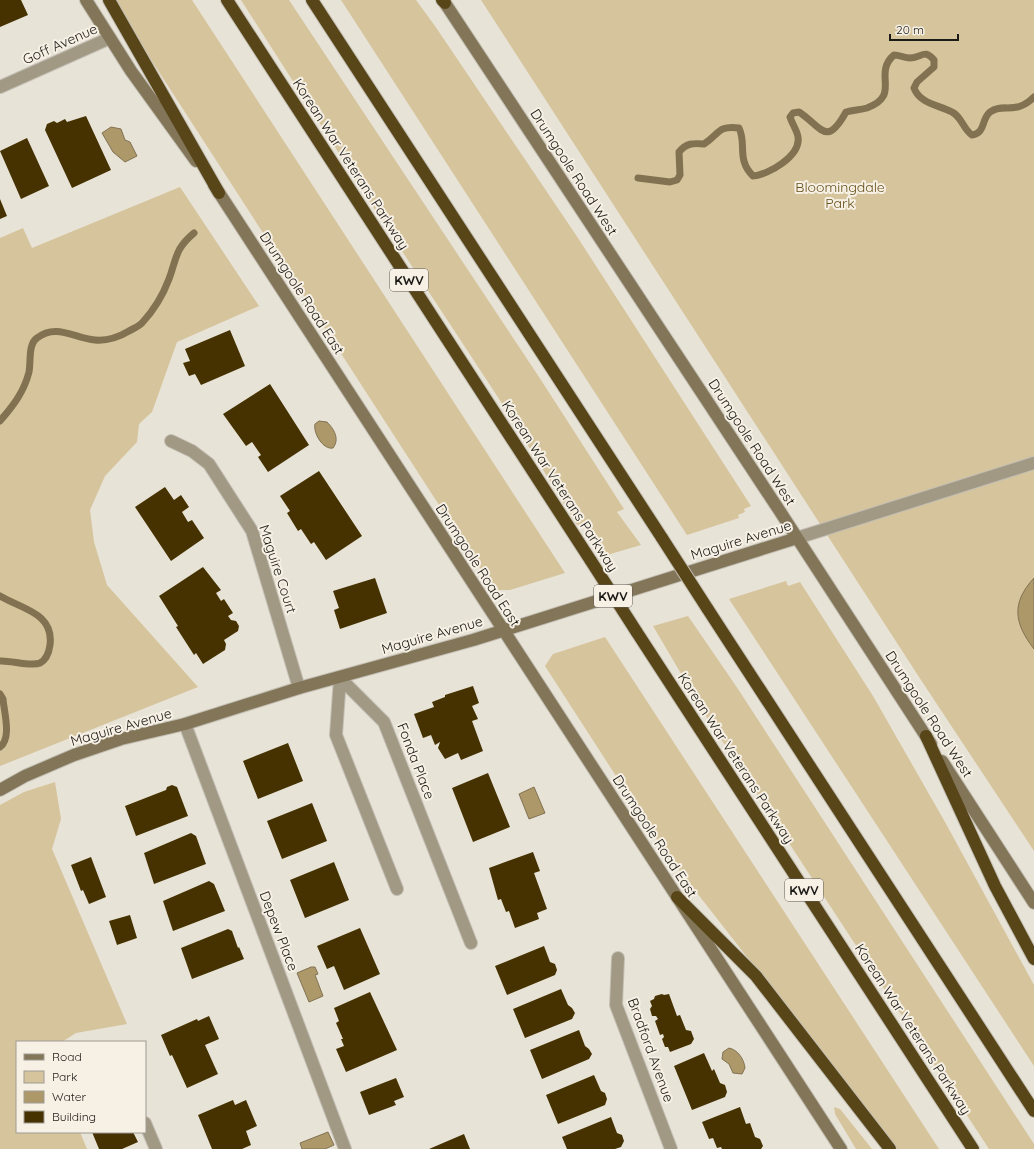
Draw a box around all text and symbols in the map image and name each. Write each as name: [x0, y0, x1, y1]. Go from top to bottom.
scale bar: [890, 16, 958, 42]
street label: Goff Avenue: [20, 19, 100, 68]
text: 20 m: [896, 22, 924, 37]
street label: Korean War Veterans Parkway: [289, 75, 413, 253]
street label: Drumgoole Road West: [526, 105, 622, 239]
park label: Bloomingdale Park: [795, 178, 885, 212]
street label: Drumgoole Road East: [256, 228, 349, 358]
road number: KWV: [390, 269, 428, 291]
street label: Drumgoole Road West: [704, 375, 800, 509]
street label: Korean War Veterans Parkway: [498, 397, 622, 575]
street label: Drumgoole Road East: [432, 500, 525, 630]
street label: Maguire Avenue: [688, 516, 794, 564]
street label: Maguire Court: [255, 522, 301, 616]
road number: KWV: [594, 585, 632, 607]
street label: Maguire Avenue: [379, 612, 485, 658]
street label: Drumgoole Road West: [881, 647, 977, 781]
street label: Korean War Veterans Parkway: [674, 669, 798, 847]
street label: Maguire Avenue: [68, 704, 174, 750]
street label: Fonda Place: [393, 720, 439, 802]
street label: Drumgoole Road East: [609, 771, 702, 901]
road number: KWV: [785, 879, 823, 901]
street label: Depew Place: [256, 889, 302, 974]
street label: Korean War Veterans Parkway: [851, 940, 975, 1118]
street label: Bradford Avenue: [624, 995, 678, 1105]
legend: [16, 1041, 146, 1133]
text: Road: [52, 1049, 82, 1064]
text: Park: [52, 1069, 77, 1084]
text: Water: [52, 1089, 87, 1104]
text: Building: [52, 1109, 96, 1124]

